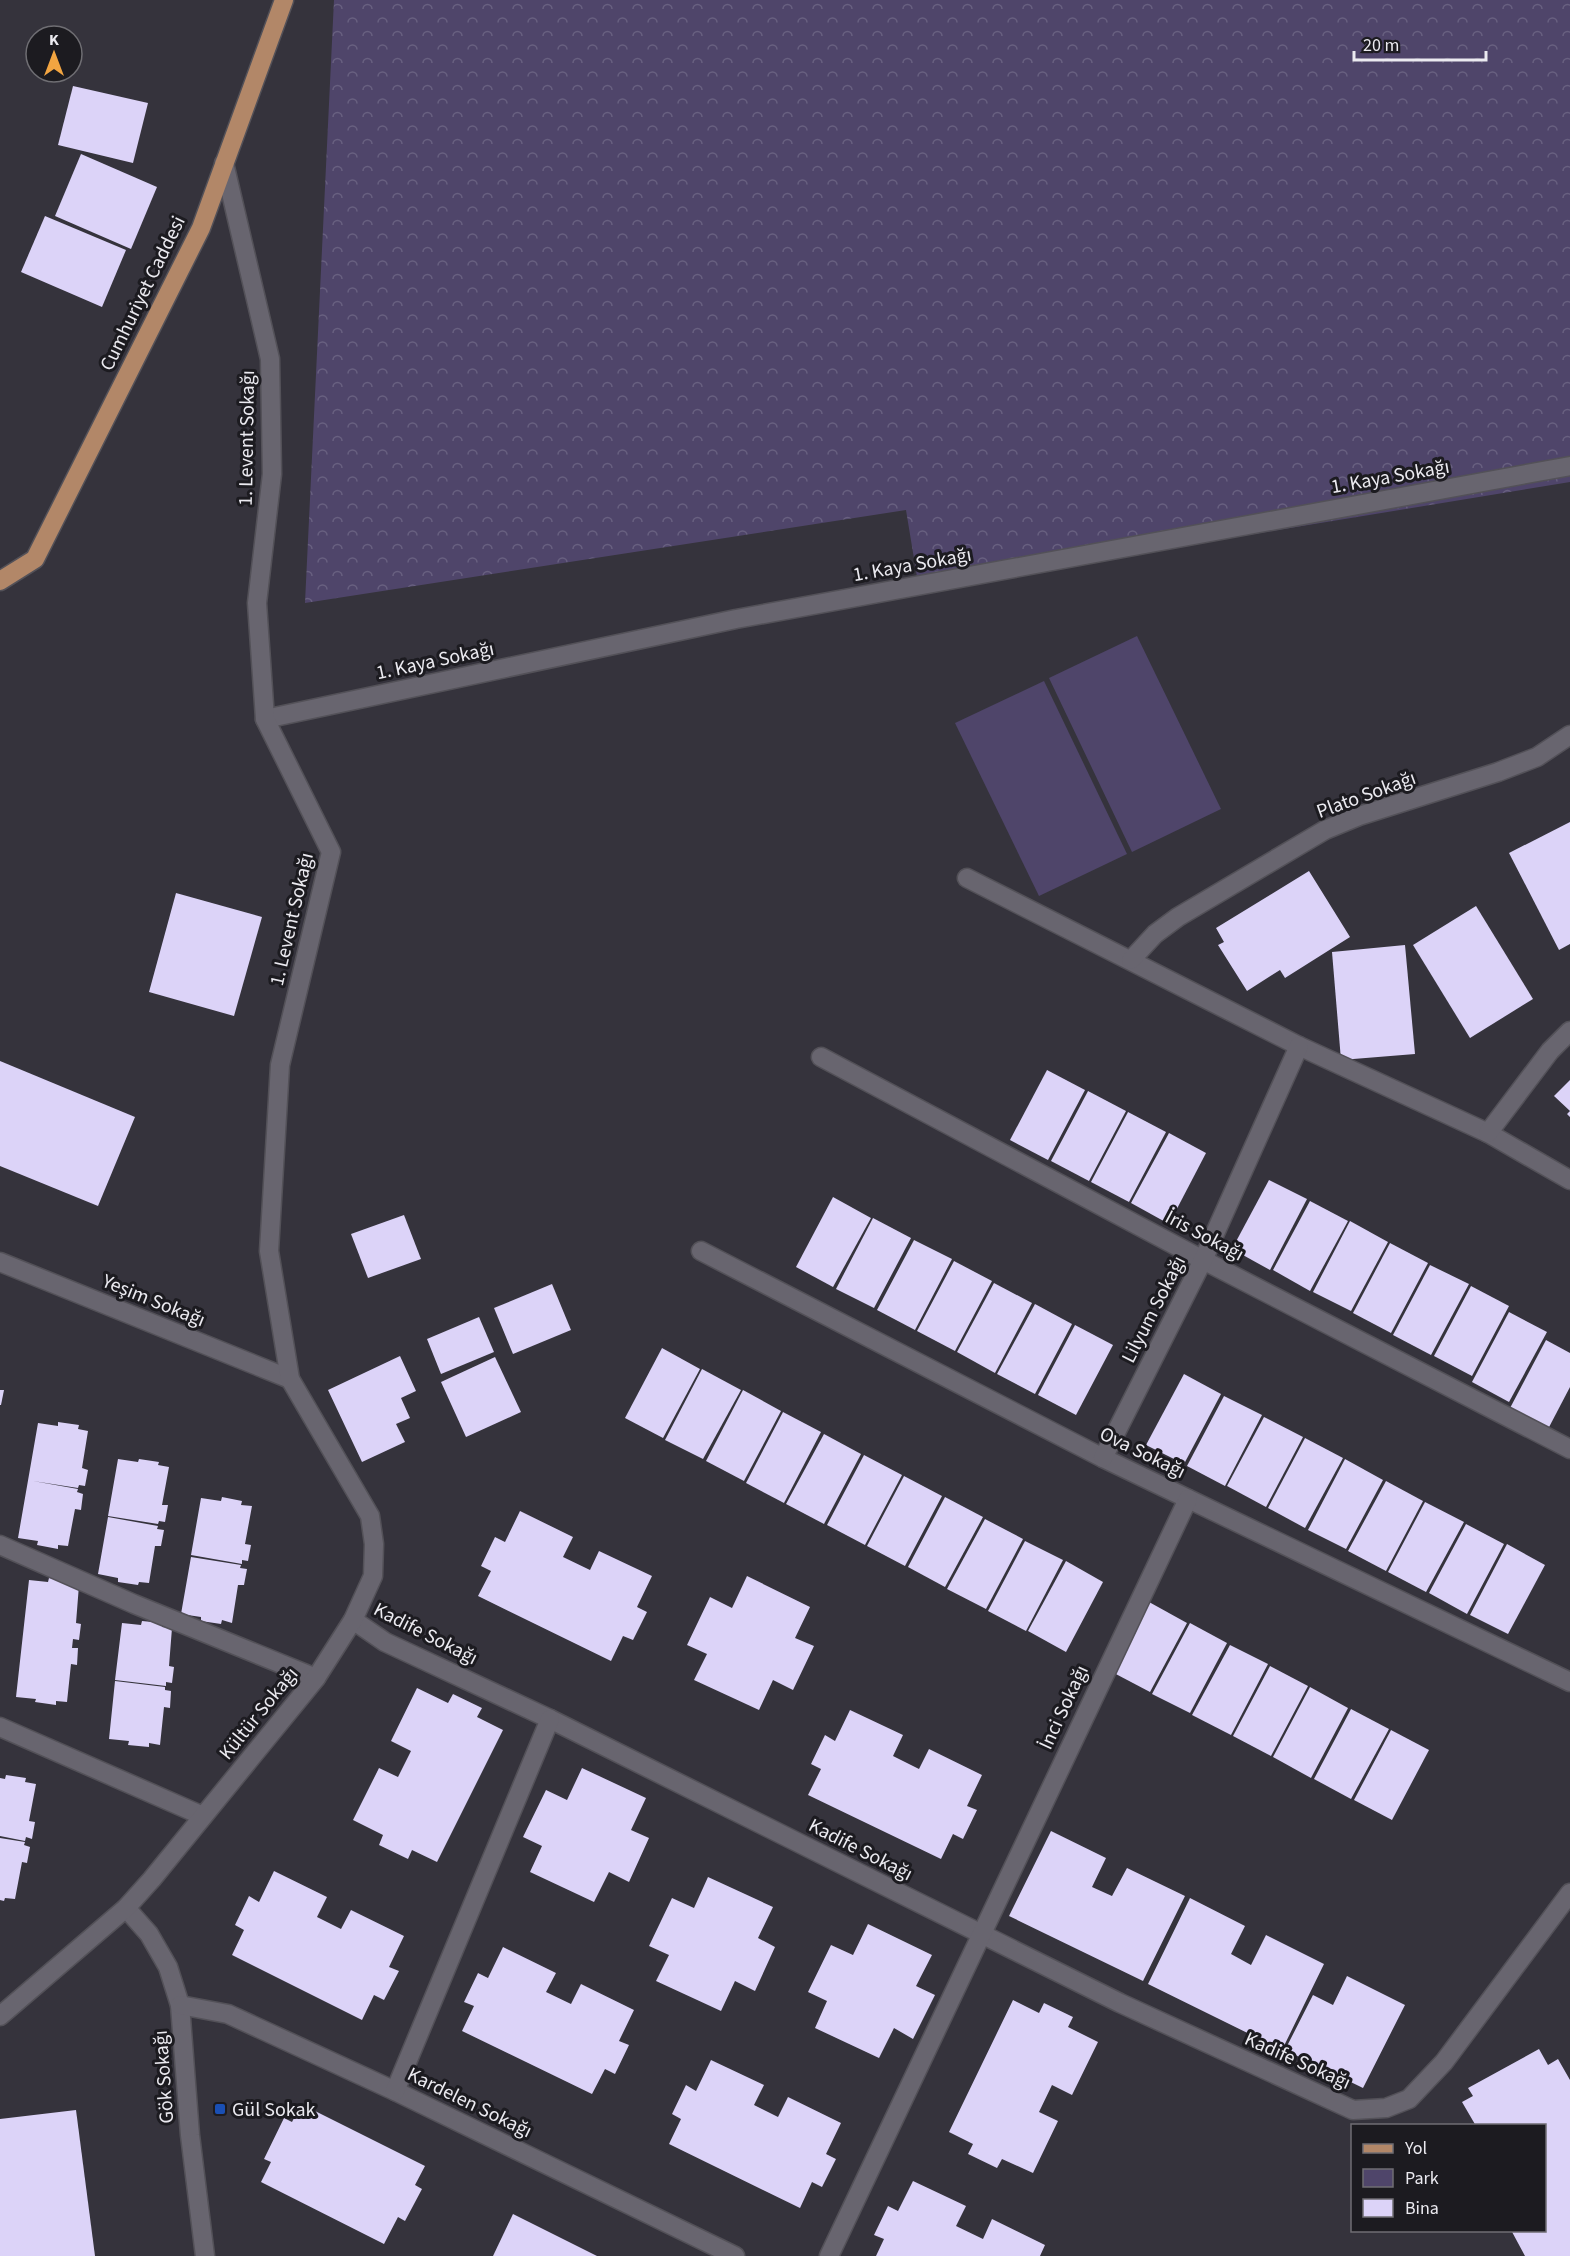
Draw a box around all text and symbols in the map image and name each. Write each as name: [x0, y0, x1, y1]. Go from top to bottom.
north arrow: [24, 24, 84, 84]
scale bar: [1354, 24, 1486, 62]
text: K: [49, 29, 59, 51]
text: 20 m: [1363, 33, 1399, 58]
street label: Cumhuriyet Caddesi: [93, 211, 193, 376]
street label: 1. Levent Sokağı: [232, 370, 262, 506]
street label: 1. Kaya Sokağı: [1329, 453, 1452, 501]
street label: 1. Kaya Sokağı: [851, 541, 974, 589]
street label: 1. Kaya Sokağı: [374, 635, 497, 687]
street label: Plato Sokağı: [1313, 764, 1420, 826]
street label: 1. Levent Sokağı: [263, 850, 321, 988]
street label: İris Sokağı: [1160, 1203, 1249, 1268]
street label: Lilyum Sokağı: [1115, 1251, 1193, 1368]
street label: Yeşim Sokağı: [97, 1267, 209, 1334]
street label: Ova Sokağı: [1095, 1420, 1190, 1486]
street label: Kadife Sokağı: [369, 1596, 482, 1672]
street label: İnci Sokağı: [1032, 1660, 1096, 1754]
street label: Kültür Sokağı: [213, 1661, 305, 1766]
street label: Kadife Sokağı: [804, 1812, 917, 1888]
street label: Kadife Sokağı: [1240, 2025, 1355, 2097]
street label: Gök Sokağı: [147, 2029, 181, 2124]
street label: Kardelen Sokağı: [402, 2061, 537, 2145]
place label: Gül Sokak: [232, 2096, 316, 2124]
marker: Gül Sokak: [213, 2102, 227, 2116]
legend: [1351, 2124, 1546, 2232]
text: Yol: [1404, 2136, 1427, 2161]
text: Park: [1405, 2166, 1439, 2191]
text: Bina: [1405, 2196, 1439, 2221]

